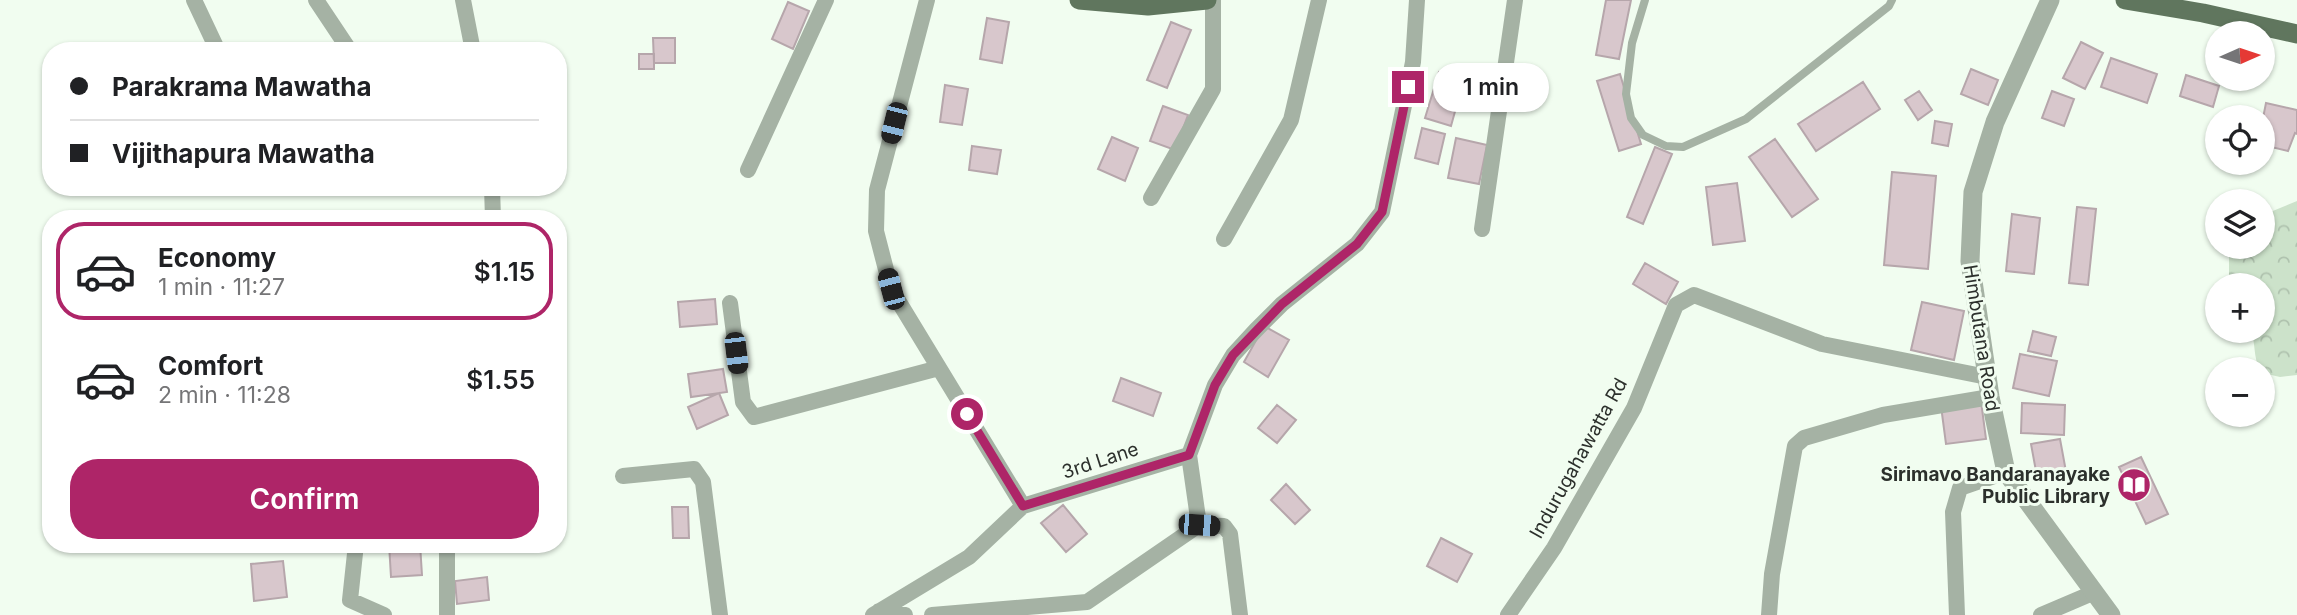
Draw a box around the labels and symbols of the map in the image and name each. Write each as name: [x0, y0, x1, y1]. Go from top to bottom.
north arrow: [2205, 21, 2275, 91]
callout: 1 min: [1432, 62, 1548, 112]
route end: [1392, 71, 1424, 103]
car: [879, 100, 910, 146]
street label: Himbutana Road: [1959, 263, 2004, 413]
car: [876, 266, 907, 312]
car: [724, 331, 749, 375]
street label: Indurugahawatta Rd: [1525, 374, 1632, 542]
route start: [951, 398, 983, 430]
street label: 3rd Lane: [1059, 437, 1141, 484]
place label: Sirimavo Bandaranayake Public Library: [1880, 463, 2111, 508]
library icon: Sirimavo Bandaranayake Public Library: [2115, 466, 2153, 504]
car: [1178, 513, 1221, 537]

